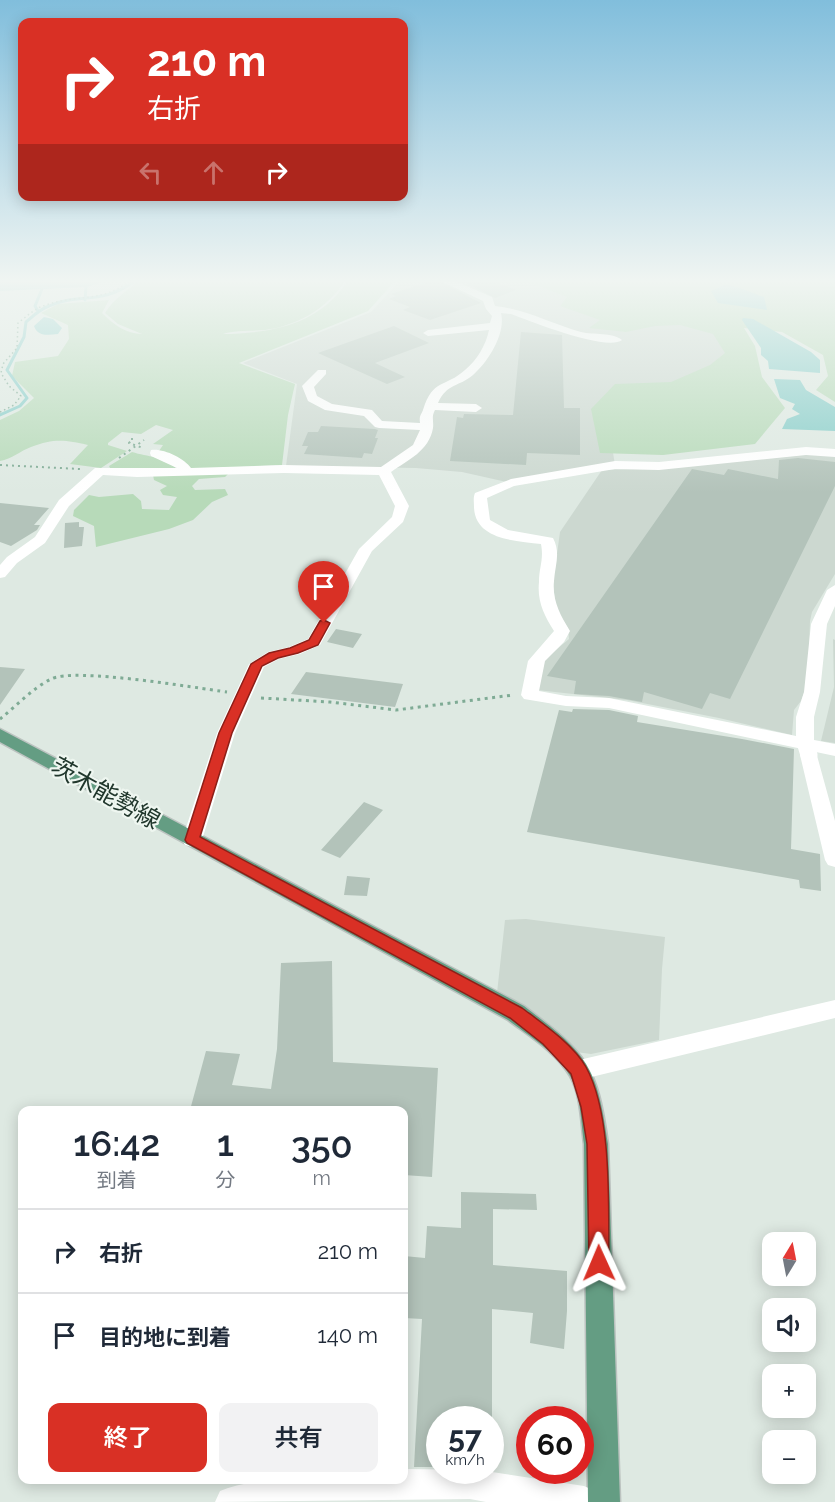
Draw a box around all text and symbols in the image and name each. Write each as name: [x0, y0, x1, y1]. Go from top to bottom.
text: 210 m: [147, 37, 266, 86]
icon: right: [48, 42, 126, 120]
text: 右折: [147, 93, 201, 124]
icon: left: [134, 156, 167, 189]
icon: ahead: [197, 156, 230, 189]
icon: right: [260, 156, 293, 189]
pin: [298, 561, 349, 623]
icon: arrive: [307, 570, 340, 603]
street label: 茨木能勢線: [46, 751, 166, 835]
text: 16:42: [73, 1122, 160, 1164]
text: 1: [217, 1122, 234, 1164]
text: 350: [291, 1124, 353, 1166]
text: m: [313, 1166, 331, 1190]
text: 到着: [97, 1168, 137, 1192]
text: 分: [216, 1168, 236, 1192]
position arrow: [567, 1231, 631, 1295]
north arrow: [762, 1232, 816, 1286]
map controls: [762, 1232, 816, 1484]
icon: right: [48, 1235, 81, 1268]
text: 210 m: [318, 1238, 378, 1264]
text: 右折: [99, 1240, 143, 1266]
button: sound: [762, 1298, 816, 1352]
icon: arrive: [48, 1319, 81, 1352]
text: 140 m: [317, 1322, 378, 1348]
text: 目的地に到着: [99, 1324, 231, 1350]
button: +: [762, 1364, 816, 1418]
button: 終了: [48, 1403, 207, 1472]
button: 共有: [219, 1403, 378, 1472]
speed limit sign: 60: [516, 1406, 594, 1484]
text: 57: [448, 1420, 482, 1455]
button: −: [762, 1430, 816, 1484]
text: km/h: [445, 1451, 485, 1469]

